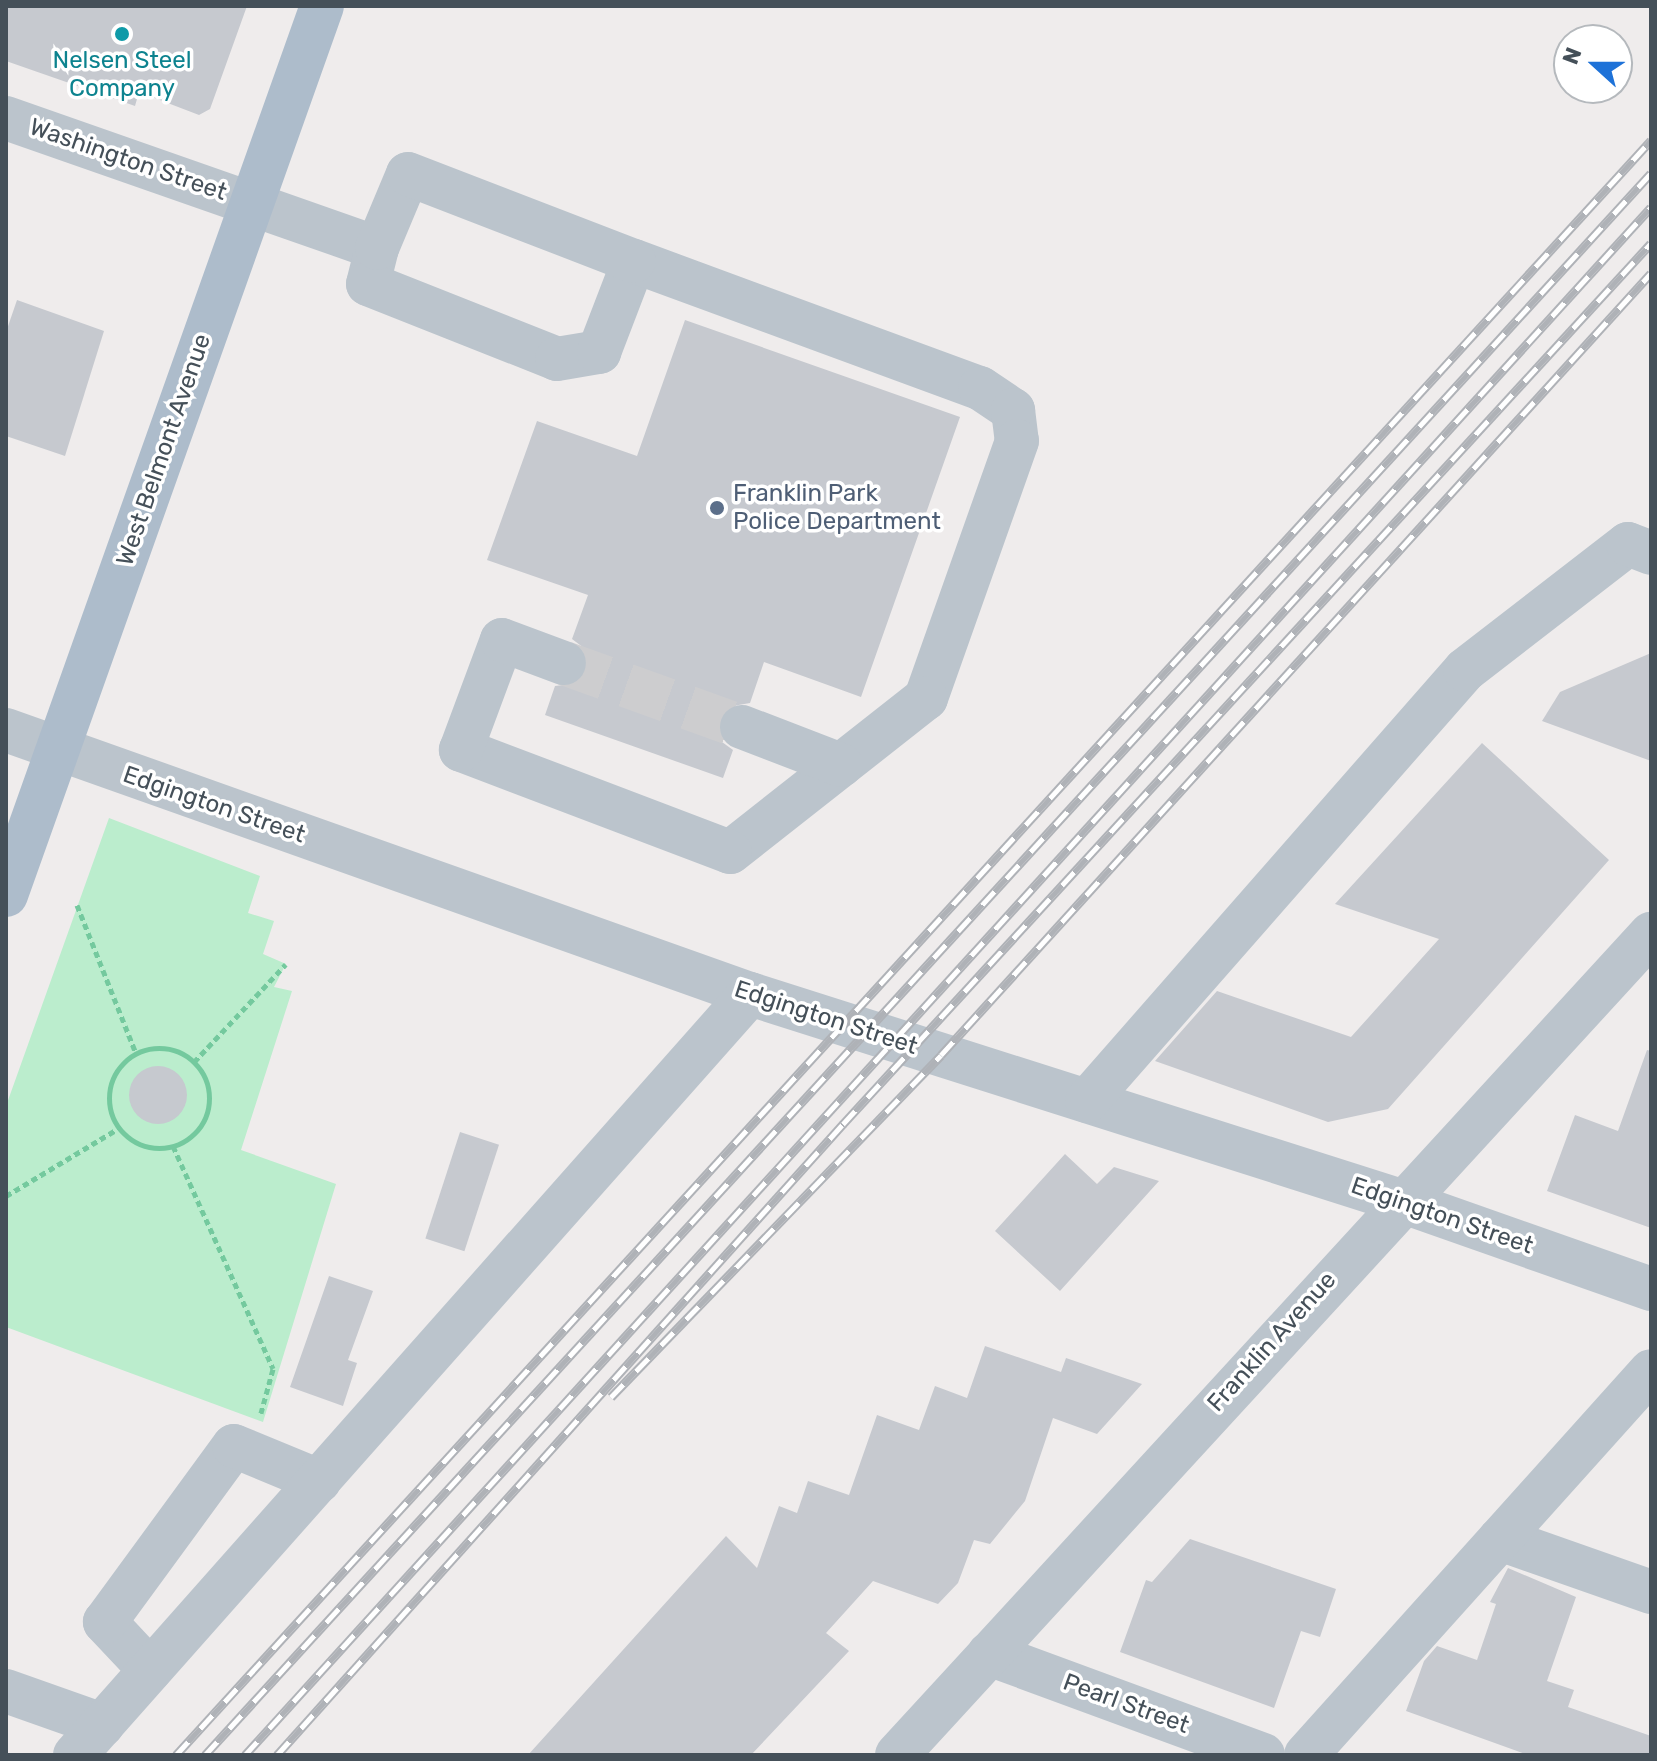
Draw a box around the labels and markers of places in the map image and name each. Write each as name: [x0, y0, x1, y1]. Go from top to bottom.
marker: Nelsen Steel Company: [113, 25, 131, 43]
place label: Nelsen Steel Company: [52, 47, 192, 103]
place label: Franklin Park Police Department: [733, 480, 941, 536]
marker: Franklin Park Police Department: [708, 499, 726, 517]

